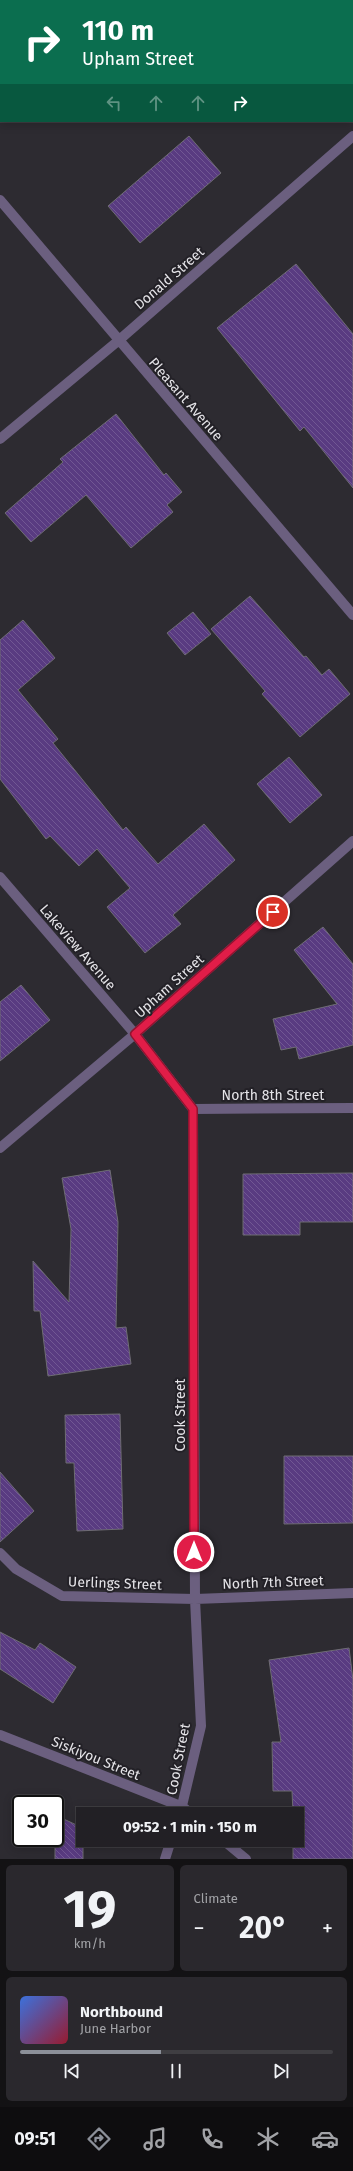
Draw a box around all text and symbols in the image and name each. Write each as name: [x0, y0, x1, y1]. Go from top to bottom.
text: 110 m: [82, 14, 154, 47]
icon: right: [16, 16, 68, 68]
text: Upham Street: [82, 48, 194, 70]
icon: left: [103, 92, 125, 114]
icon: ahead: [145, 92, 167, 114]
icon: ahead: [187, 92, 209, 114]
icon: right: [229, 92, 251, 114]
street label: Donald Street: [131, 243, 208, 313]
street label: Pleasant Avenue: [145, 354, 226, 444]
pin: [256, 895, 290, 929]
street label: Lakeview Avenue: [36, 901, 119, 994]
icon: arrive: [262, 901, 284, 923]
street label: Upham Street: [131, 950, 208, 1022]
street label: North 8th Street: [222, 1087, 325, 1104]
street label: Cook Street: [172, 1378, 189, 1451]
position arrow: [173, 1531, 215, 1573]
street label: North 7th Street: [222, 1572, 325, 1593]
street label: Uerlings Street: [68, 1573, 163, 1594]
street label: Cook Street: [163, 1721, 194, 1796]
street label: Siskiyou Street: [49, 1733, 143, 1784]
speed limit sign: 30: [12, 1795, 64, 1847]
text: 09:52 · 1 min · 150 m: [123, 1818, 257, 1836]
text: 19: [63, 1878, 116, 1941]
text: Climate: [194, 1891, 238, 1906]
text: 20°: [239, 1910, 288, 1946]
text: −: [194, 1915, 205, 1942]
text: +: [322, 1915, 333, 1942]
text: km/h: [74, 1936, 106, 1951]
text: Northbound: [80, 2003, 163, 2021]
text: June Harbor: [80, 2021, 151, 2036]
icon: previous: [61, 2060, 83, 2082]
icon: pause: [165, 2060, 187, 2082]
icon: next: [270, 2060, 292, 2082]
icon: directions: [85, 2125, 113, 2153]
icon: music: [141, 2125, 169, 2153]
icon: phone: [198, 2125, 226, 2153]
icon: climate: [254, 2125, 282, 2153]
icon: car: [311, 2125, 339, 2153]
text: 09:51: [14, 2128, 56, 2150]

